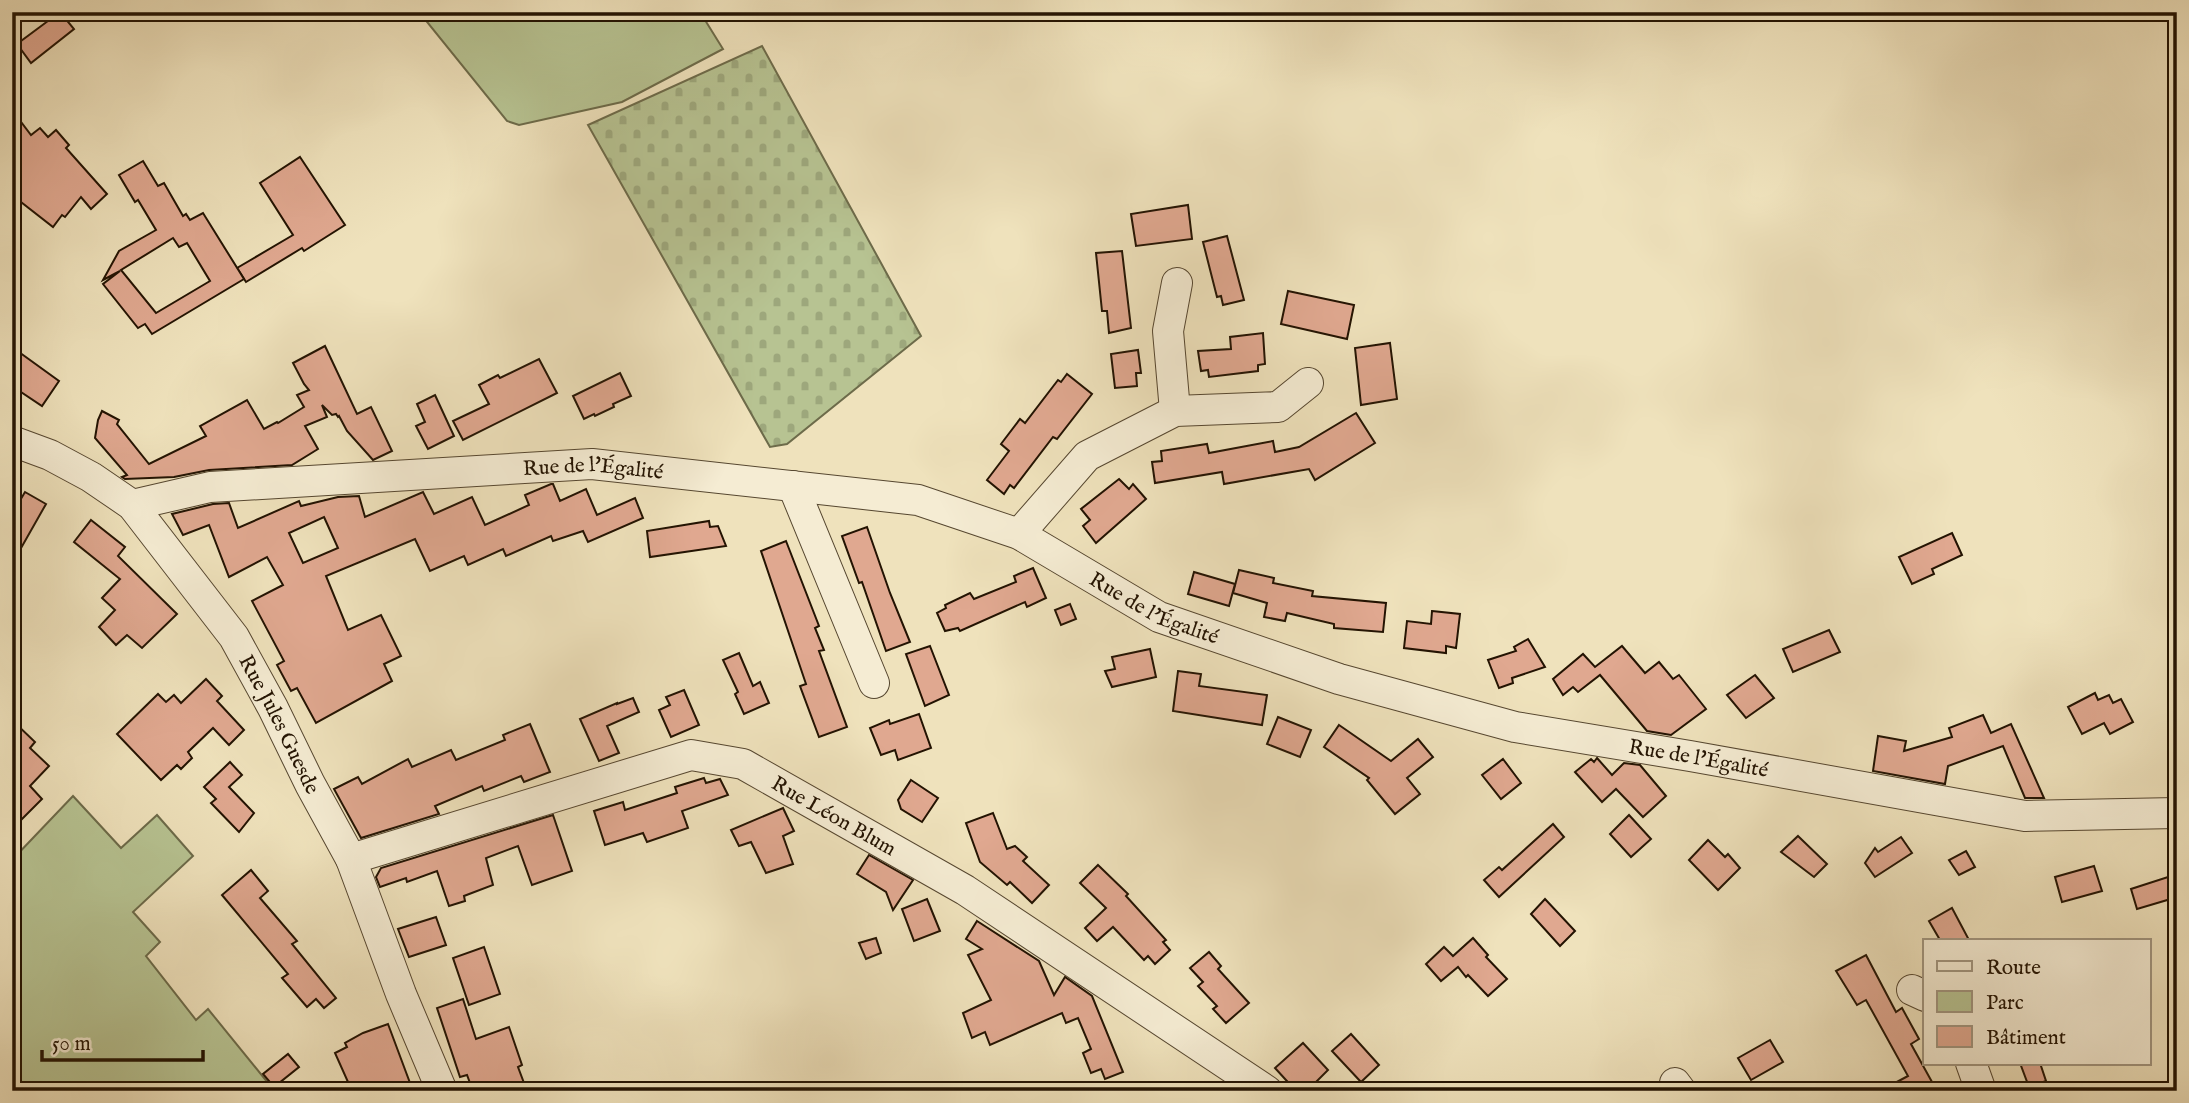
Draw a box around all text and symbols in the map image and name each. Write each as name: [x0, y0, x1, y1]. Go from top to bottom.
street label: Rue de l'Égalité: [522, 452, 665, 487]
street label: Rue de l'Égalité: [1084, 567, 1222, 652]
street label: Rue Jules Guesde: [232, 651, 325, 800]
street label: Rue de l'Égalité: [1627, 734, 1771, 785]
street label: Rue Léon Blum: [766, 771, 901, 863]
legend: [1923, 939, 2150, 1064]
text: Route: [1986, 955, 2041, 982]
text: Parc: [1986, 990, 2024, 1017]
scale bar: [42, 1019, 203, 1063]
text: Bâtiment: [1986, 1025, 2066, 1052]
text: 50 m: [52, 1031, 91, 1058]

